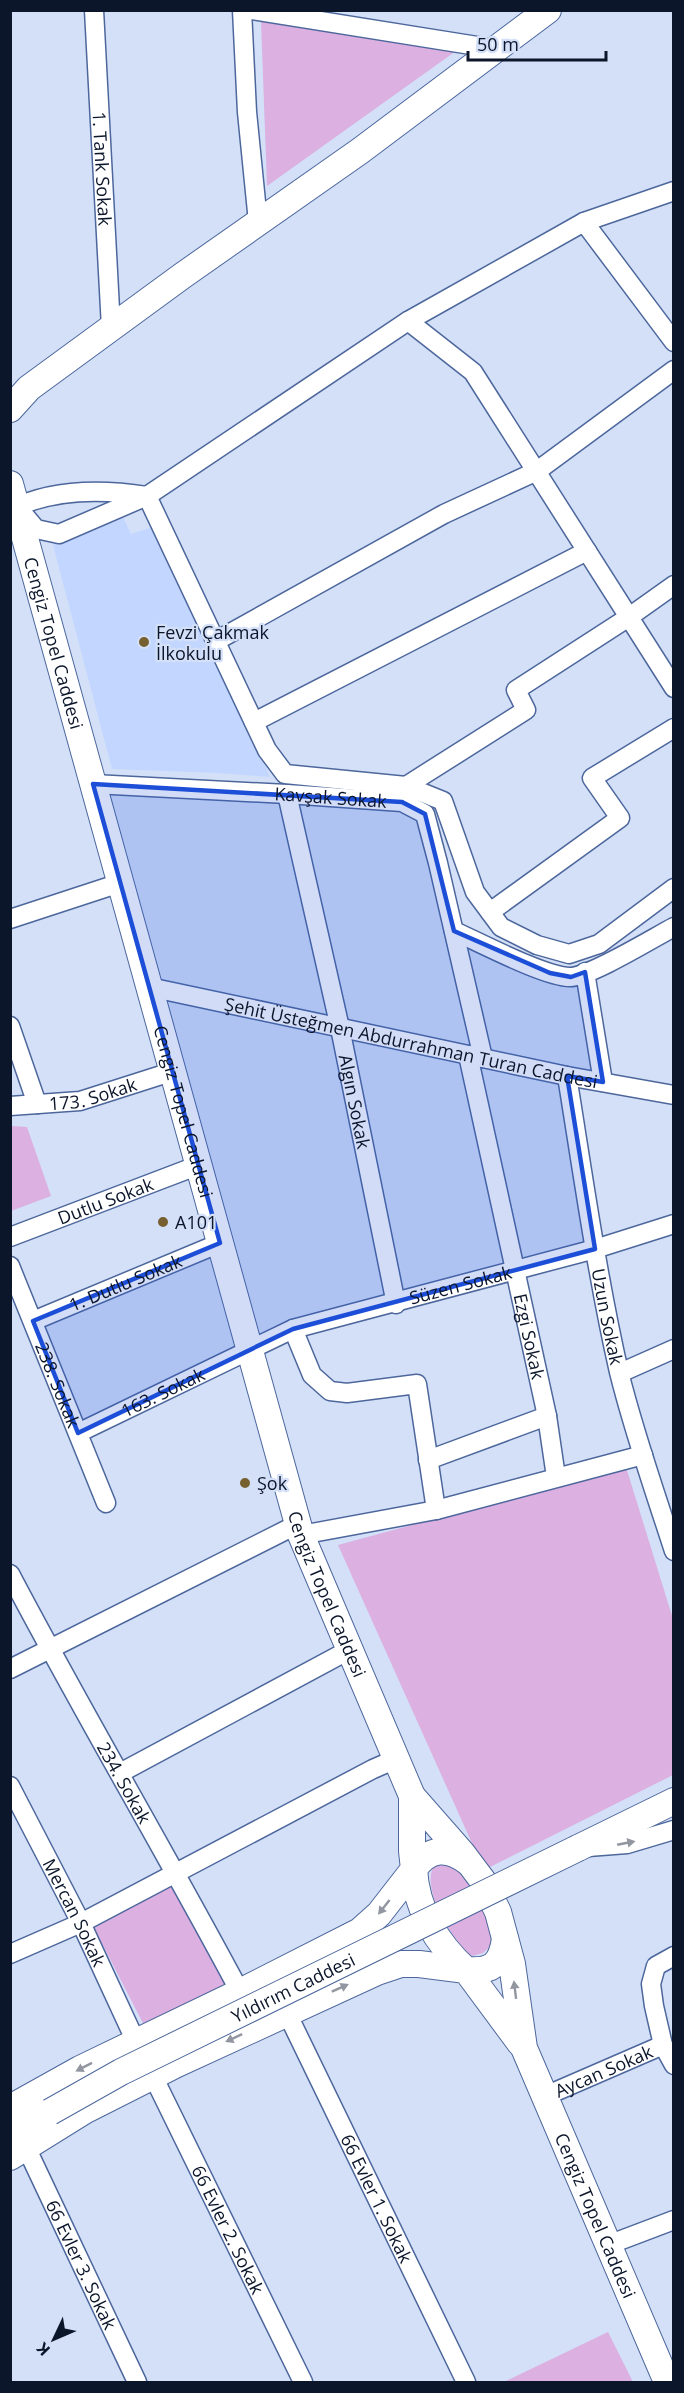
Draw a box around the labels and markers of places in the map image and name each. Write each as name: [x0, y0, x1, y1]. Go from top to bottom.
place label: Fevzi Çakmak İlkokulu: [156, 620, 270, 665]
marker: Fevzi Çakmak İlkokulu: [137, 635, 151, 649]
place label: A101: [175, 1210, 217, 1234]
marker: A101: [156, 1215, 170, 1229]
place label: Şok: [257, 1471, 288, 1495]
marker: Şok: [238, 1476, 252, 1490]

